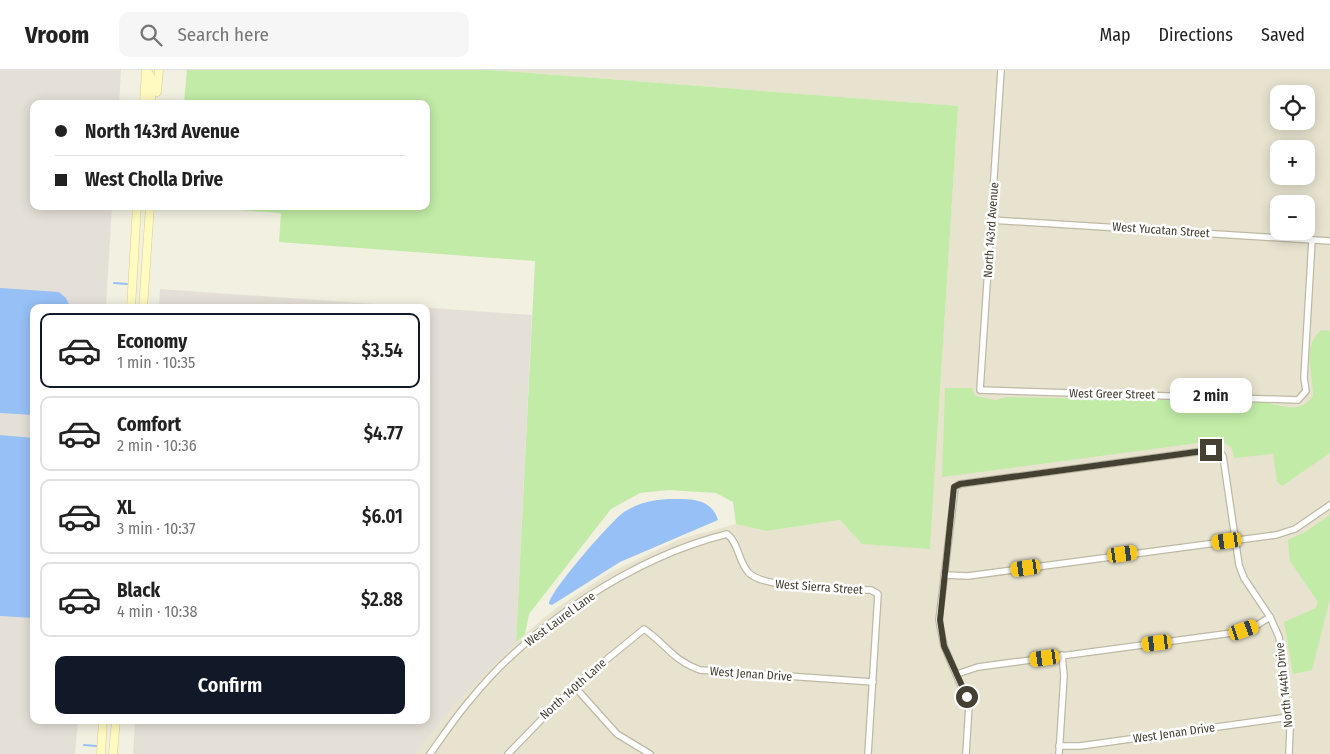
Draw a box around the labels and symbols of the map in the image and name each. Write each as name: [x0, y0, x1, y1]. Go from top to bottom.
street label: North 143rd Avenue: [981, 182, 1001, 278]
street label: West Yucatan Street: [1112, 220, 1210, 240]
callout: 2 min: [1170, 378, 1252, 412]
street label: West Greer Street: [1069, 386, 1155, 402]
route end: [1200, 439, 1222, 461]
car: [1211, 531, 1242, 551]
car: [1107, 544, 1138, 564]
car: [1010, 558, 1041, 578]
street label: West Sierra Street: [775, 577, 863, 597]
street label: West Laurel Lane: [522, 589, 598, 649]
car: [1227, 618, 1260, 642]
car: [1141, 634, 1172, 652]
street label: North 144th Drive: [1273, 642, 1295, 728]
car: [1029, 648, 1060, 668]
street label: North 140th Lane: [537, 656, 609, 722]
street label: West Jenan Drive: [709, 664, 793, 684]
route start: [956, 686, 978, 708]
street label: West Jenan Drive: [1132, 720, 1216, 746]

